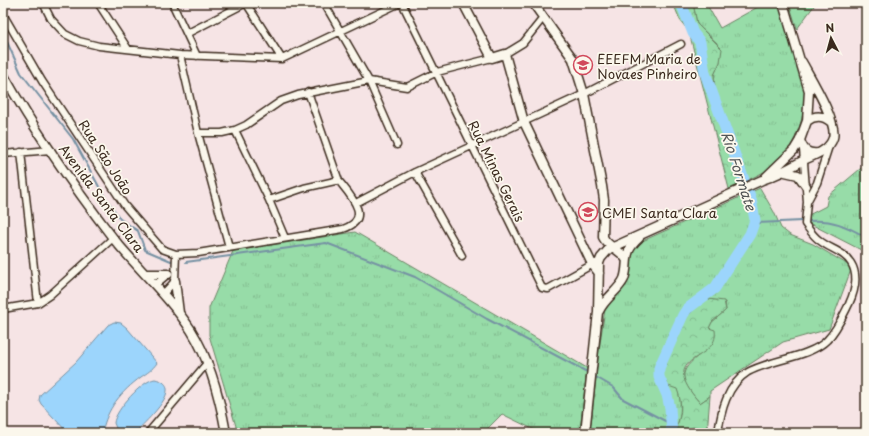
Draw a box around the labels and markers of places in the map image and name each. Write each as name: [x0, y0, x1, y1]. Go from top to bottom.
place label: EEEFM Maria de Novaes Pinheiro: [597, 49, 701, 83]
school or university icon: EEEFM Maria de Novaes Pinheiro: [572, 54, 594, 76]
school or university icon: CMEI Santa Clara: [577, 201, 599, 223]
place label: CMEI Santa Clara: [602, 203, 718, 222]

